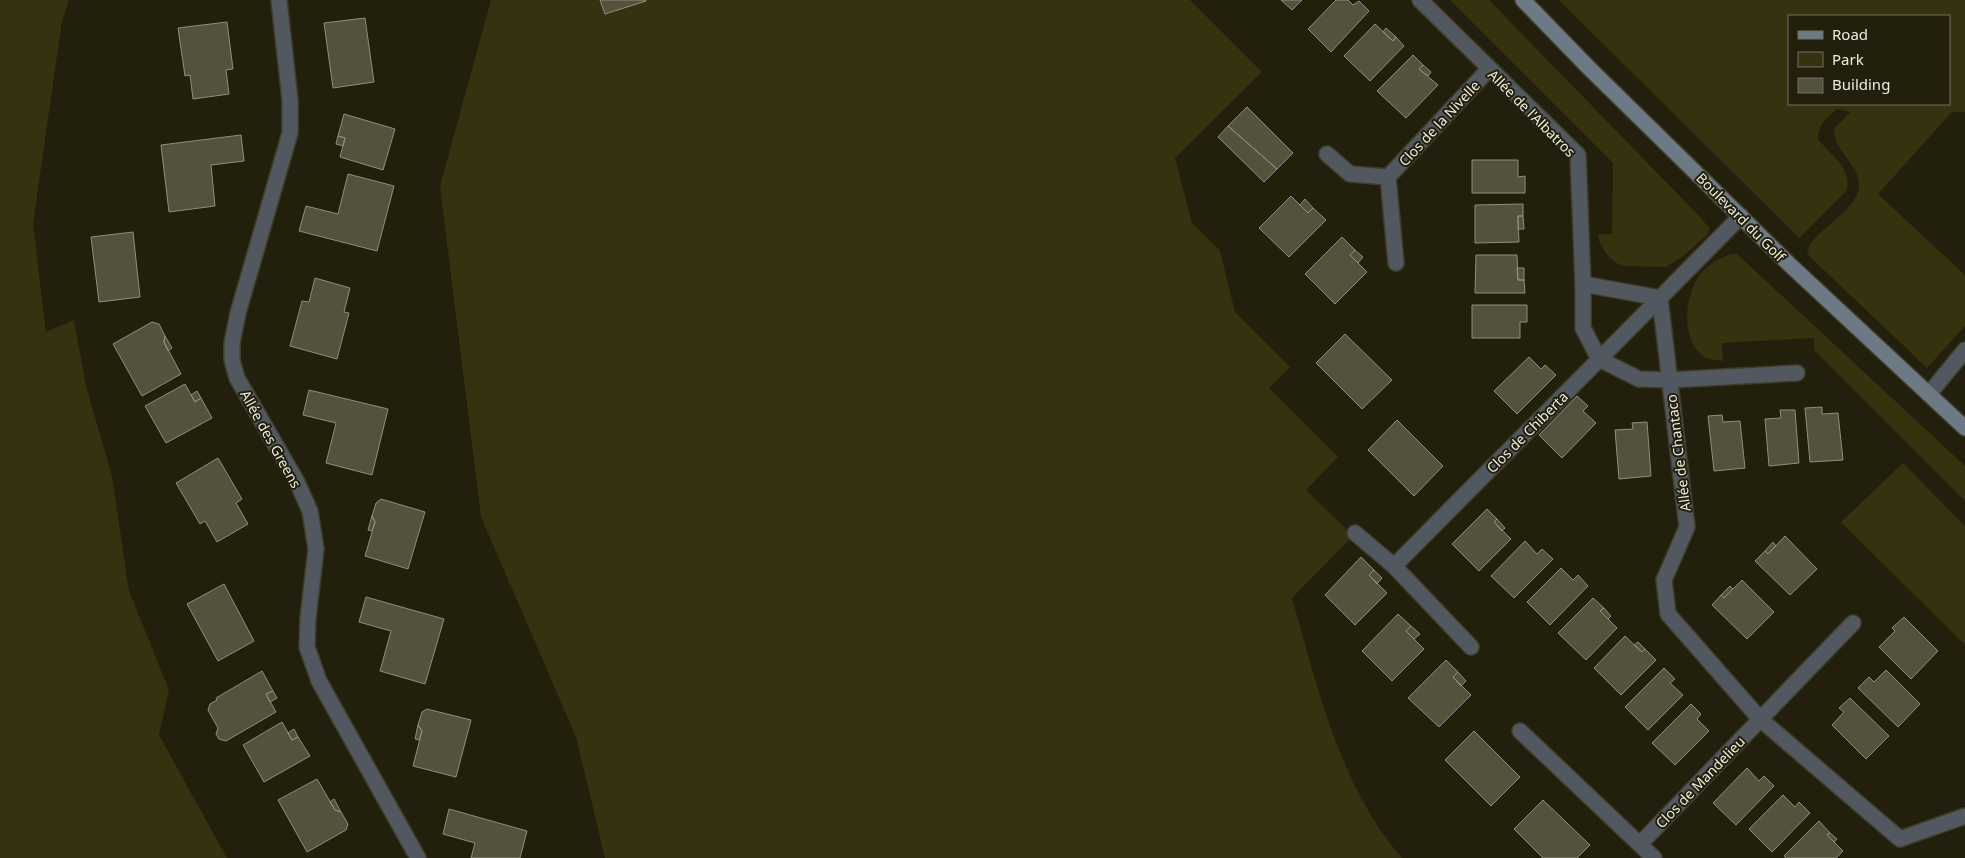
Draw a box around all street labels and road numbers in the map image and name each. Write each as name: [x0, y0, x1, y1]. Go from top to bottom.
street label: Allée de l'Albatros: [1484, 65, 1580, 161]
street label: Clos de la Nivelle: [1394, 76, 1484, 170]
street label: Boulevard du Golf: [1693, 169, 1790, 266]
street label: Allée des Greens: [236, 387, 306, 492]
street label: Clos de Chiberta: [1482, 387, 1572, 477]
street label: Allée de Chantaco: [1661, 393, 1695, 513]
street label: Clos de Mandelieu: [1651, 732, 1749, 832]

